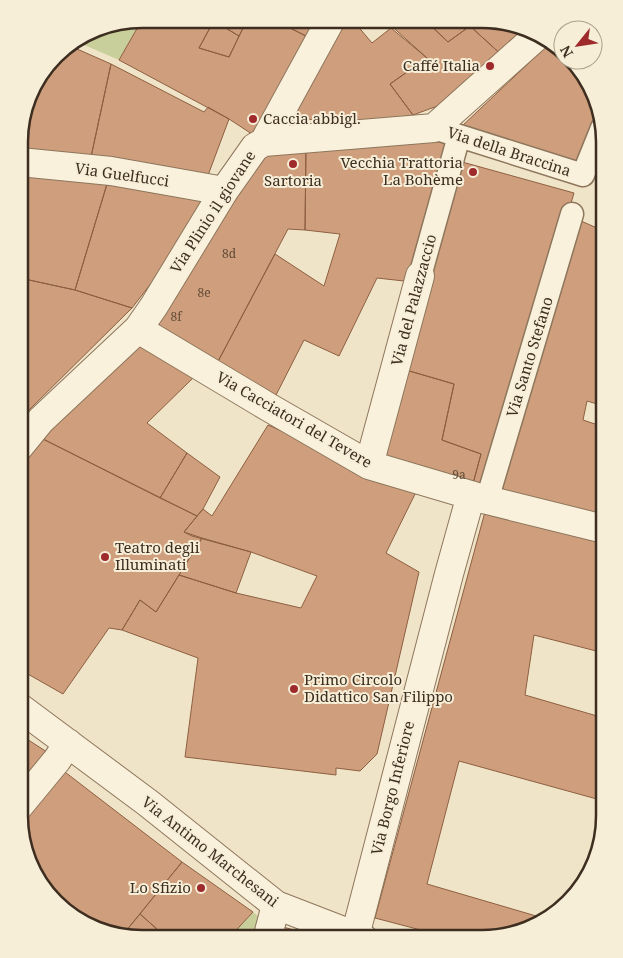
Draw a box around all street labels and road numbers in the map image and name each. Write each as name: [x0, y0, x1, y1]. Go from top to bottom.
street label: Via della Braccina: [445, 122, 574, 180]
street label: Via Plinio il giovane: [165, 146, 259, 277]
street label: Via Guelfucci: [74, 158, 171, 191]
street label: Via del Palazzaccio: [386, 232, 440, 368]
street label: Via Santo Stefano: [501, 294, 557, 419]
street label: Via Cacciatori del Tevere: [213, 366, 376, 472]
street label: Via Borgo Inferiore: [366, 718, 418, 857]
street label: Via Antimo Marchesani: [138, 791, 283, 911]

